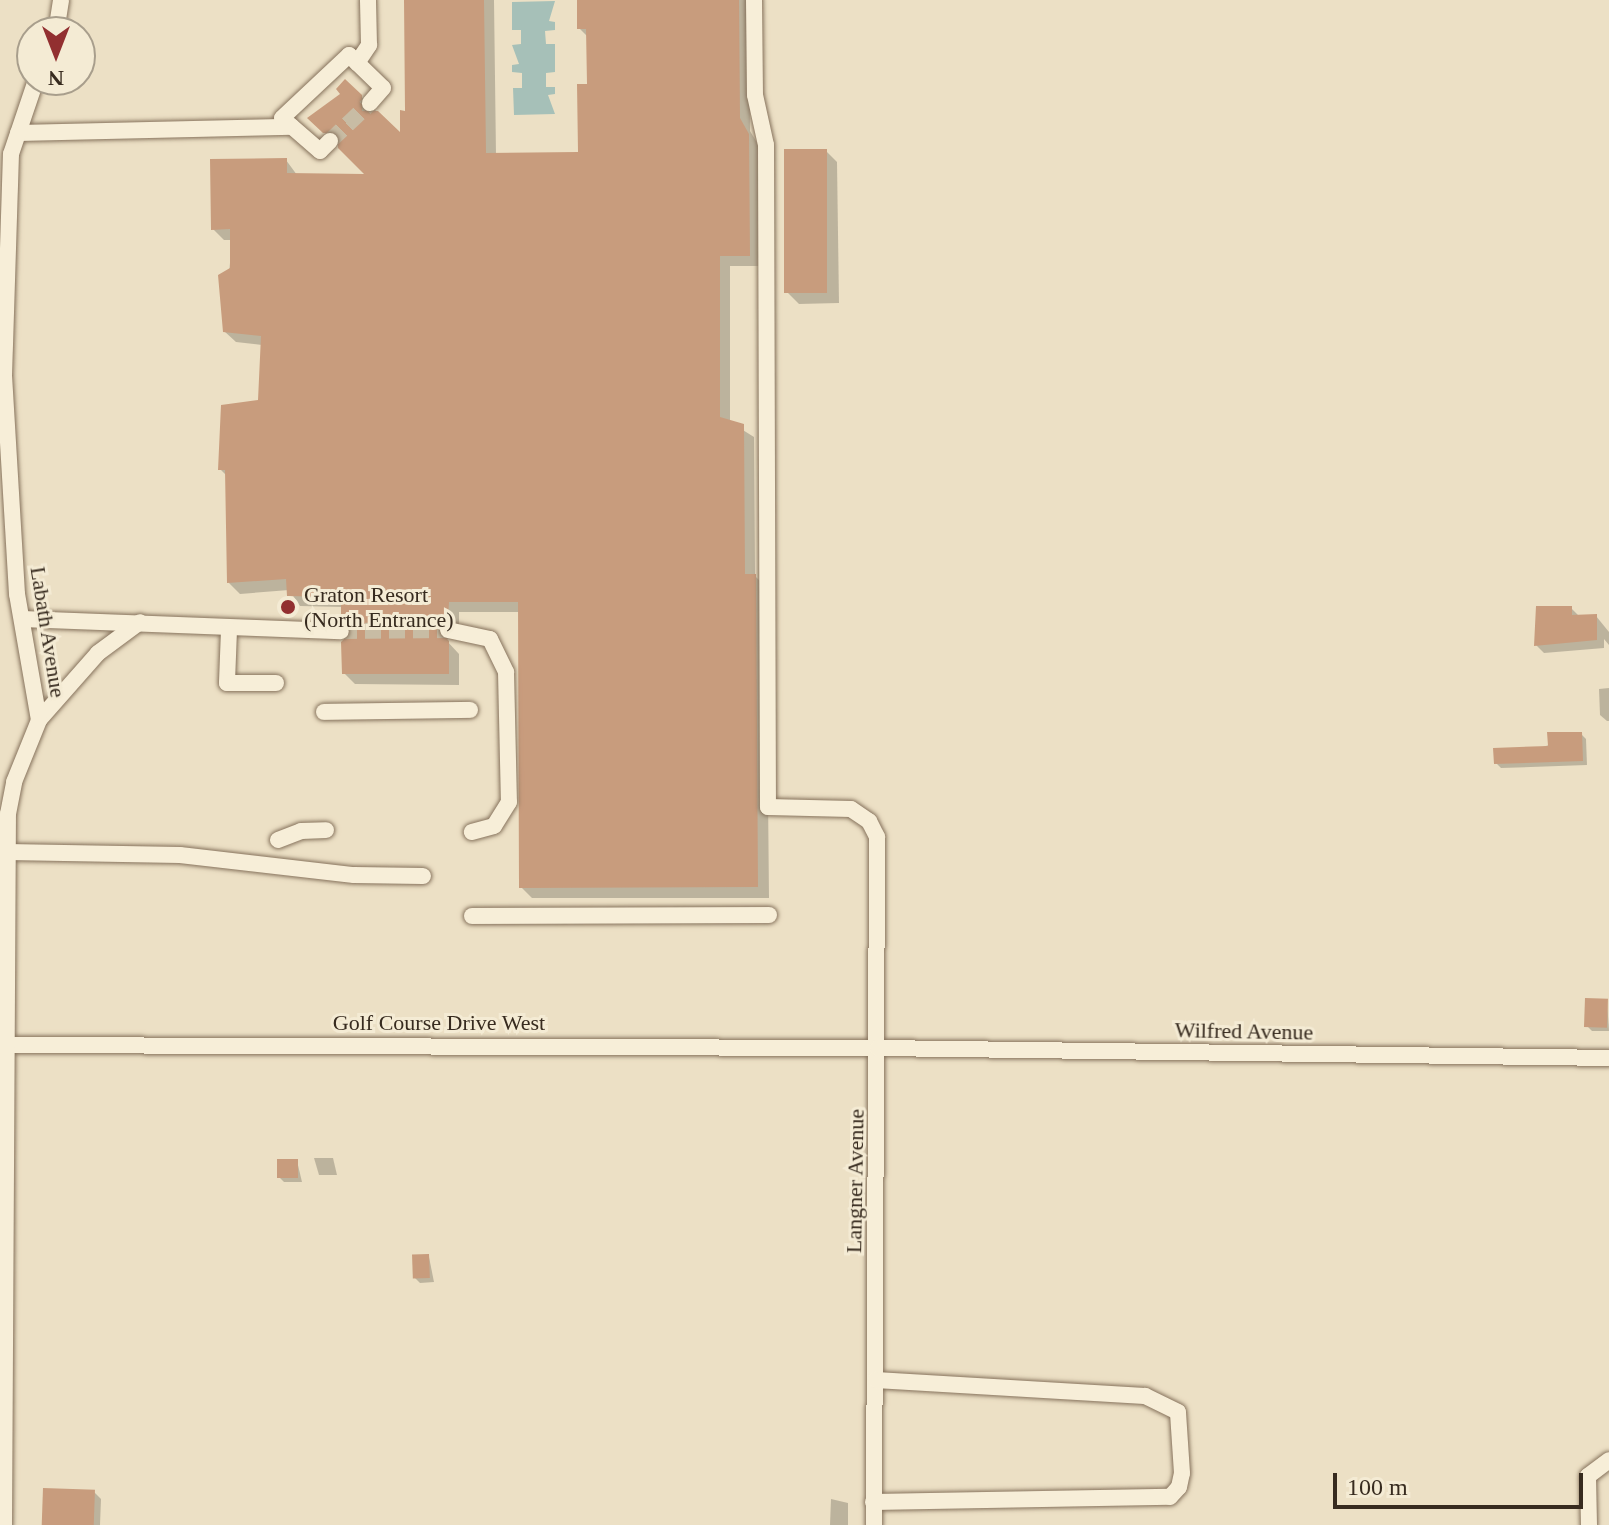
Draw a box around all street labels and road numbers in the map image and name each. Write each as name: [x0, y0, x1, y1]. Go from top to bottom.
street label: Labath Avenue: [25, 564, 71, 700]
street label: Golf Course Drive West: [333, 1010, 545, 1036]
street label: Wilfred Avenue: [1174, 1017, 1314, 1045]
street label: Langner Avenue: [841, 1108, 869, 1254]

